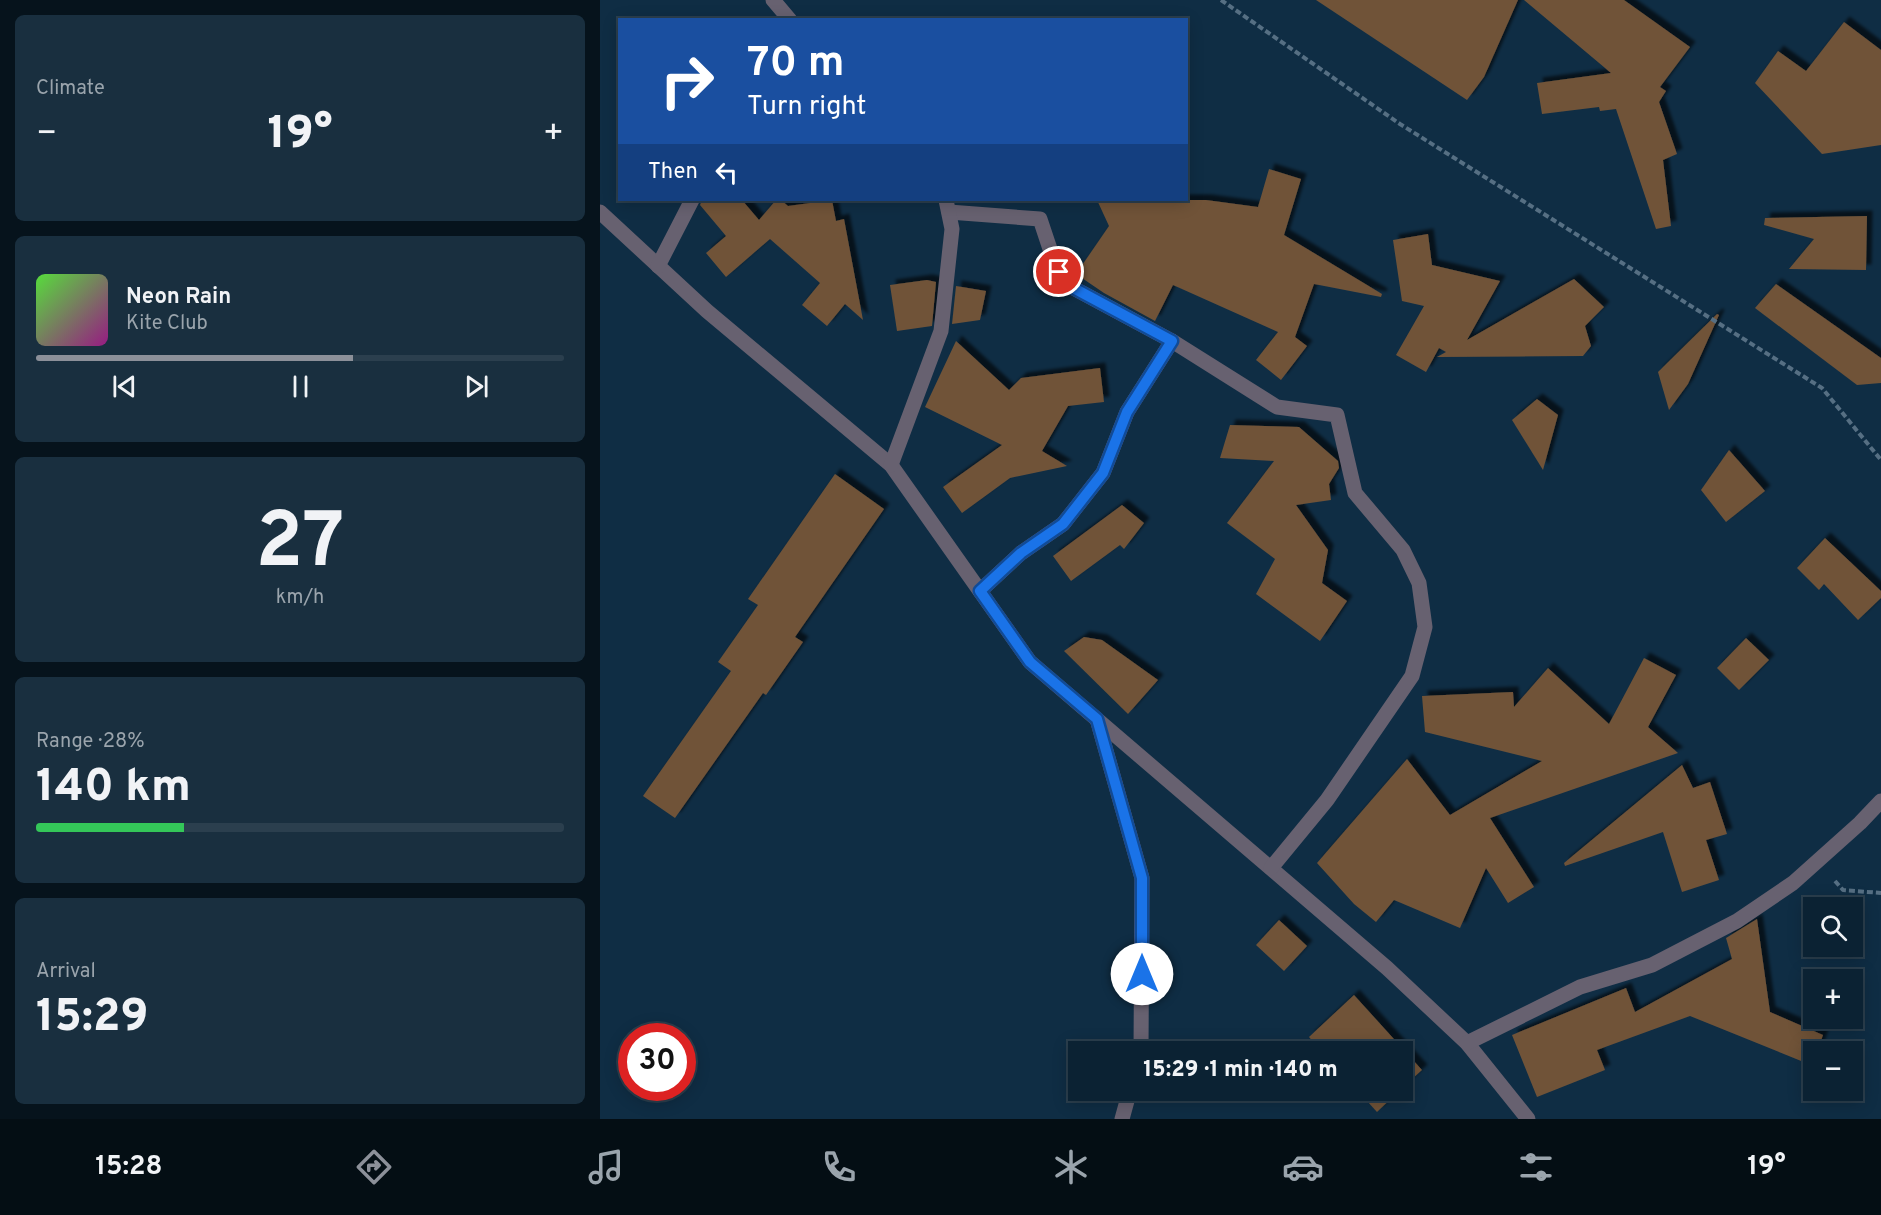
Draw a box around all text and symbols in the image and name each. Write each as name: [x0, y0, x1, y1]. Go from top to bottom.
text: 70 m: [747, 38, 845, 91]
icon: right: [648, 42, 726, 120]
text: Climate: [36, 76, 105, 102]
text: Turn right: [747, 90, 866, 124]
text: 19°: [267, 107, 333, 164]
text: −: [36, 114, 57, 156]
text: +: [543, 114, 564, 156]
icon: left: [710, 156, 743, 189]
text: Then: [648, 159, 698, 186]
pin: [1033, 246, 1084, 297]
icon: arrive: [1042, 255, 1075, 288]
text: Neon Rain: [126, 284, 231, 311]
text: Kite Club: [126, 311, 208, 337]
icon: previous: [108, 370, 141, 403]
icon: pause: [284, 370, 317, 403]
icon: next: [460, 370, 493, 403]
text: 27: [256, 496, 344, 595]
text: km/h: [276, 585, 324, 611]
text: Range · 28%: [36, 729, 145, 755]
text: 140 km: [36, 760, 191, 817]
map controls: [1803, 897, 1863, 1101]
button: search: [1803, 897, 1863, 957]
position arrow: [1110, 942, 1174, 1006]
text: Arrival: [36, 959, 96, 985]
button: +: [1803, 969, 1863, 1029]
text: 15:29: [36, 990, 148, 1047]
speed limit sign: 30: [618, 1023, 696, 1101]
button: −: [1803, 1041, 1863, 1101]
text: 15:29 · 1 min · 140 m: [1143, 1057, 1338, 1084]
icon: directions: [353, 1146, 395, 1188]
icon: music: [585, 1146, 627, 1188]
icon: phone: [818, 1146, 860, 1188]
icon: climate: [1050, 1146, 1092, 1188]
icon: car: [1282, 1146, 1324, 1188]
icon: filters: [1515, 1146, 1557, 1188]
text: 15:28: [95, 1150, 163, 1184]
text: 19°: [1747, 1150, 1786, 1184]

